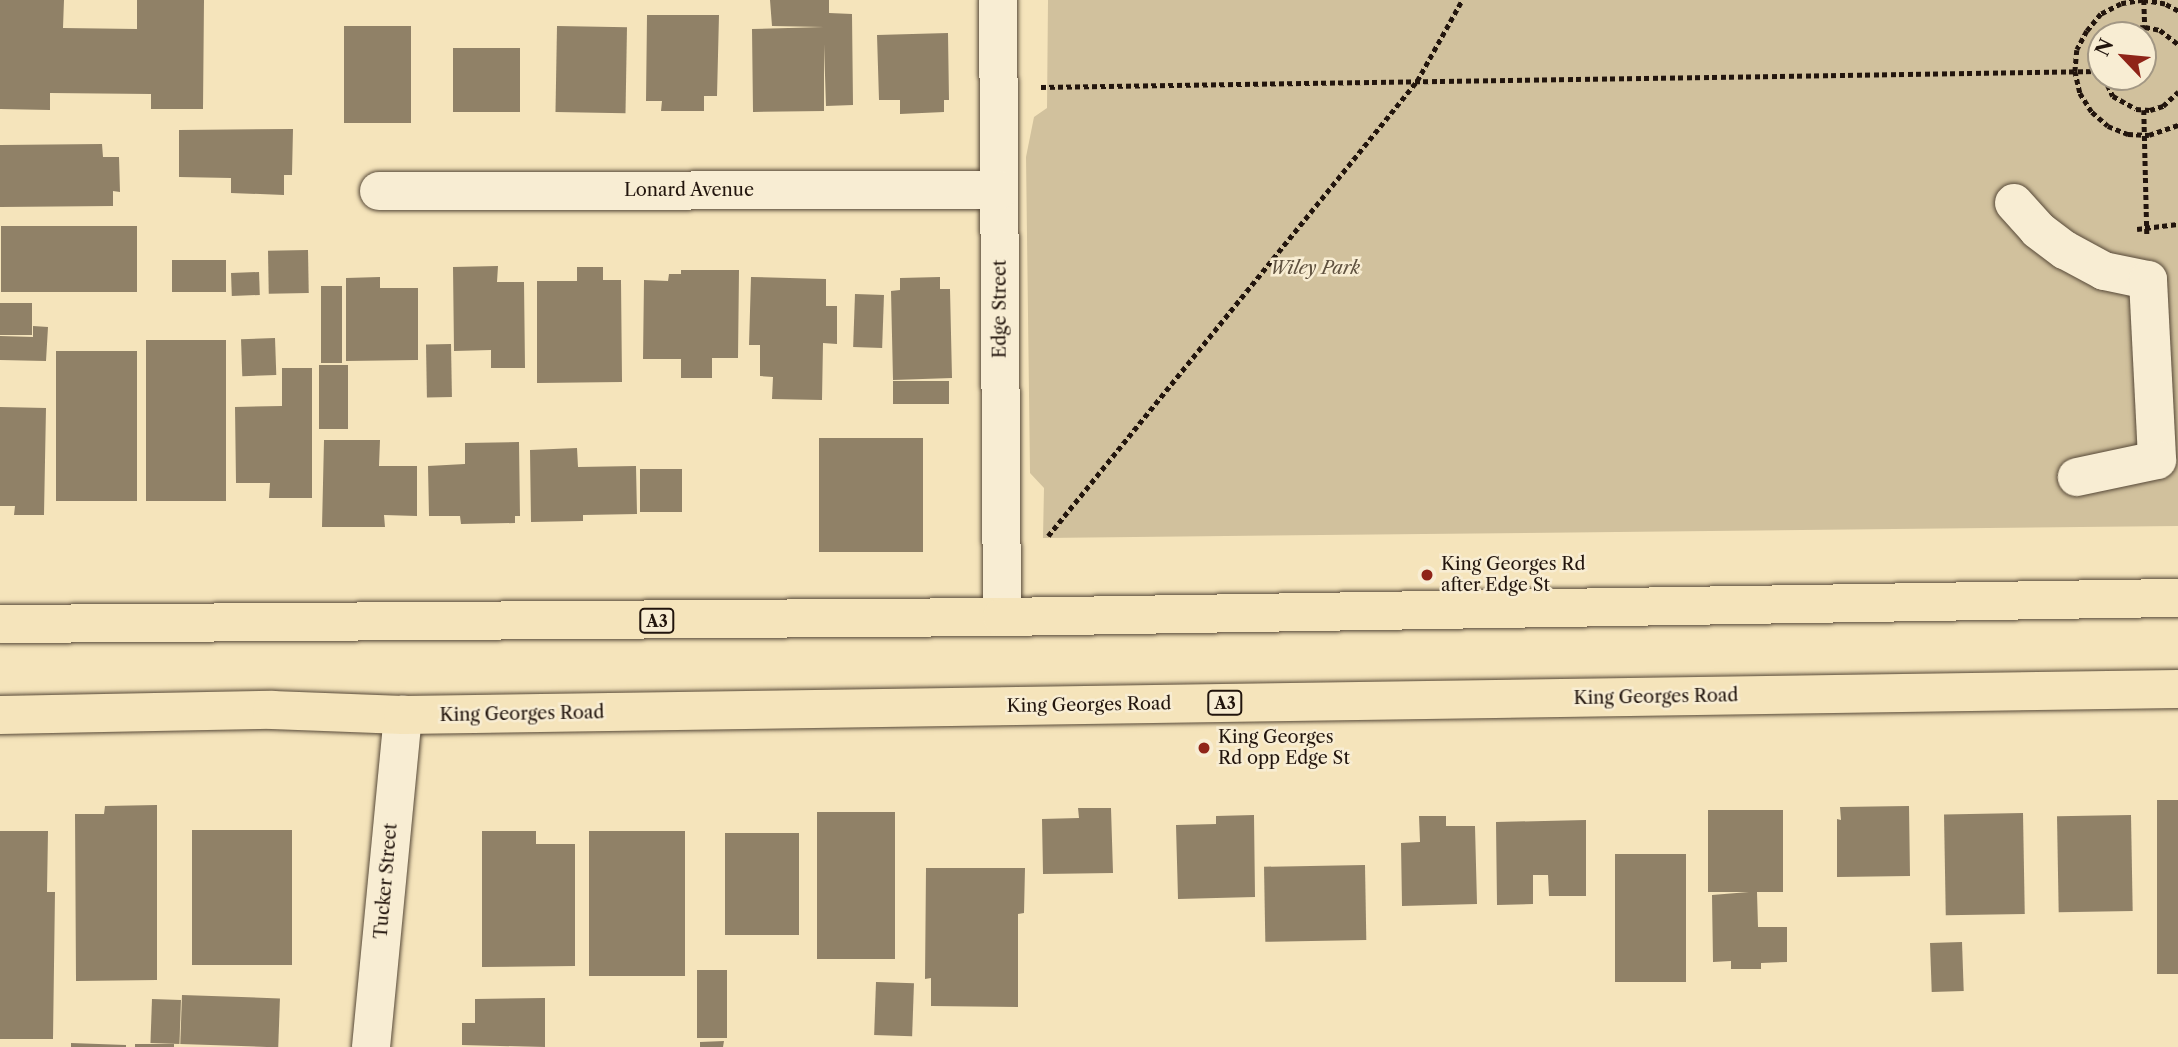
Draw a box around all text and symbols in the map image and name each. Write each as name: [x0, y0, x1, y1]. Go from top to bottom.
north arrow: [2087, 21, 2157, 91]
text: N: [2091, 35, 2118, 60]
street label: Lonard Avenue: [624, 179, 754, 201]
park label: Wiley Park: [1270, 257, 1360, 279]
street label: Edge Street: [989, 260, 1011, 358]
place label: King Georges Rd after Edge St: [1441, 554, 1585, 596]
marker: King Georges Rd after Edge St: [1419, 567, 1435, 583]
road number: A3: [638, 608, 676, 634]
street label: King Georges Road: [1573, 685, 1739, 709]
road number: A3: [1206, 690, 1244, 716]
street label: King Georges Road: [1006, 693, 1172, 717]
street label: King Georges Road: [439, 702, 605, 726]
place label: King Georges Rd opp Edge St: [1218, 727, 1350, 770]
marker: King Georges Rd opp Edge St: [1196, 740, 1212, 756]
street label: Tucker Street: [370, 822, 402, 940]

